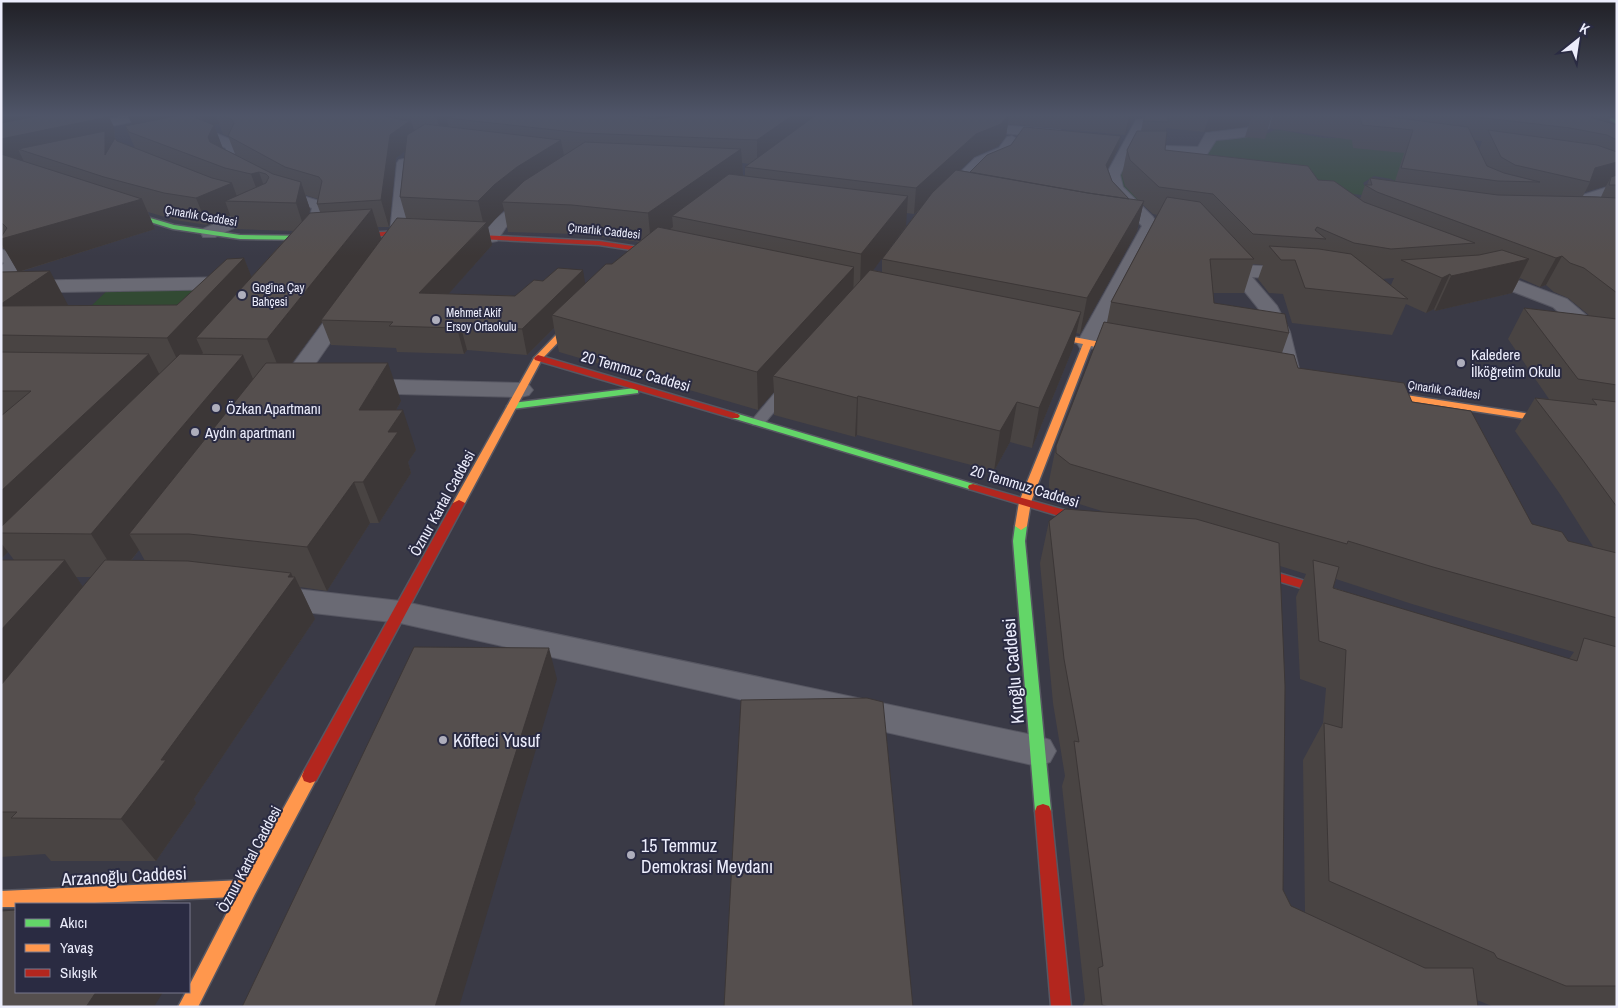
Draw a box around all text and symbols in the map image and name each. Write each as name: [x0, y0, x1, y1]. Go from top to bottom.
north arrow: [1553, 15, 1603, 65]
text: K: [1576, 19, 1593, 39]
street label: Çınarlık Caddesi: [164, 202, 238, 230]
street label: Çınarlık Caddesi: [567, 219, 641, 243]
place label: Gogina Çay Bahçesi: [252, 280, 305, 310]
marker: Gogina Çay Bahçesi: [236, 289, 248, 301]
place label: Mehmet Akif Ersoy Ortaokulu: [446, 305, 517, 335]
marker: Mehmet Akif Ersoy Ortaokulu: [430, 314, 442, 326]
place label: Kaledere İlköğretim Okulu: [1471, 344, 1561, 382]
street label: 20 Temmuz Caddesi: [579, 345, 693, 397]
marker: Kaledere İlköğretim Okulu: [1455, 357, 1467, 369]
street label: Çınarlık Caddesi: [1407, 377, 1481, 403]
place label: Özkan Apartmanı: [226, 398, 321, 419]
marker: Özkan Apartmanı: [210, 402, 222, 414]
place label: Aydın apartmanı: [204, 422, 295, 443]
marker: Aydın apartmanı: [189, 426, 201, 438]
street label: Öznur Kartal Caddesi: [404, 446, 480, 560]
street label: 20 Temmuz Caddesi: [968, 459, 1082, 513]
street label: Kıroğlu Caddesi: [996, 617, 1030, 725]
place label: Köfteci Yusuf: [453, 728, 541, 753]
marker: Köfteci Yusuf: [437, 734, 449, 746]
street label: Öznur Kartal Caddesi: [212, 802, 286, 916]
place label: 15 Temmuz Demokrasi Meydanı: [641, 833, 773, 879]
marker: 15 Temmuz Demokrasi Meydanı: [625, 849, 637, 861]
street label: Arzanoğlu Caddesi: [60, 860, 187, 892]
legend: [15, 903, 190, 993]
text: Akıcı: [59, 912, 87, 933]
text: Yavaş: [60, 937, 93, 958]
text: Sıkışık: [60, 962, 98, 983]

